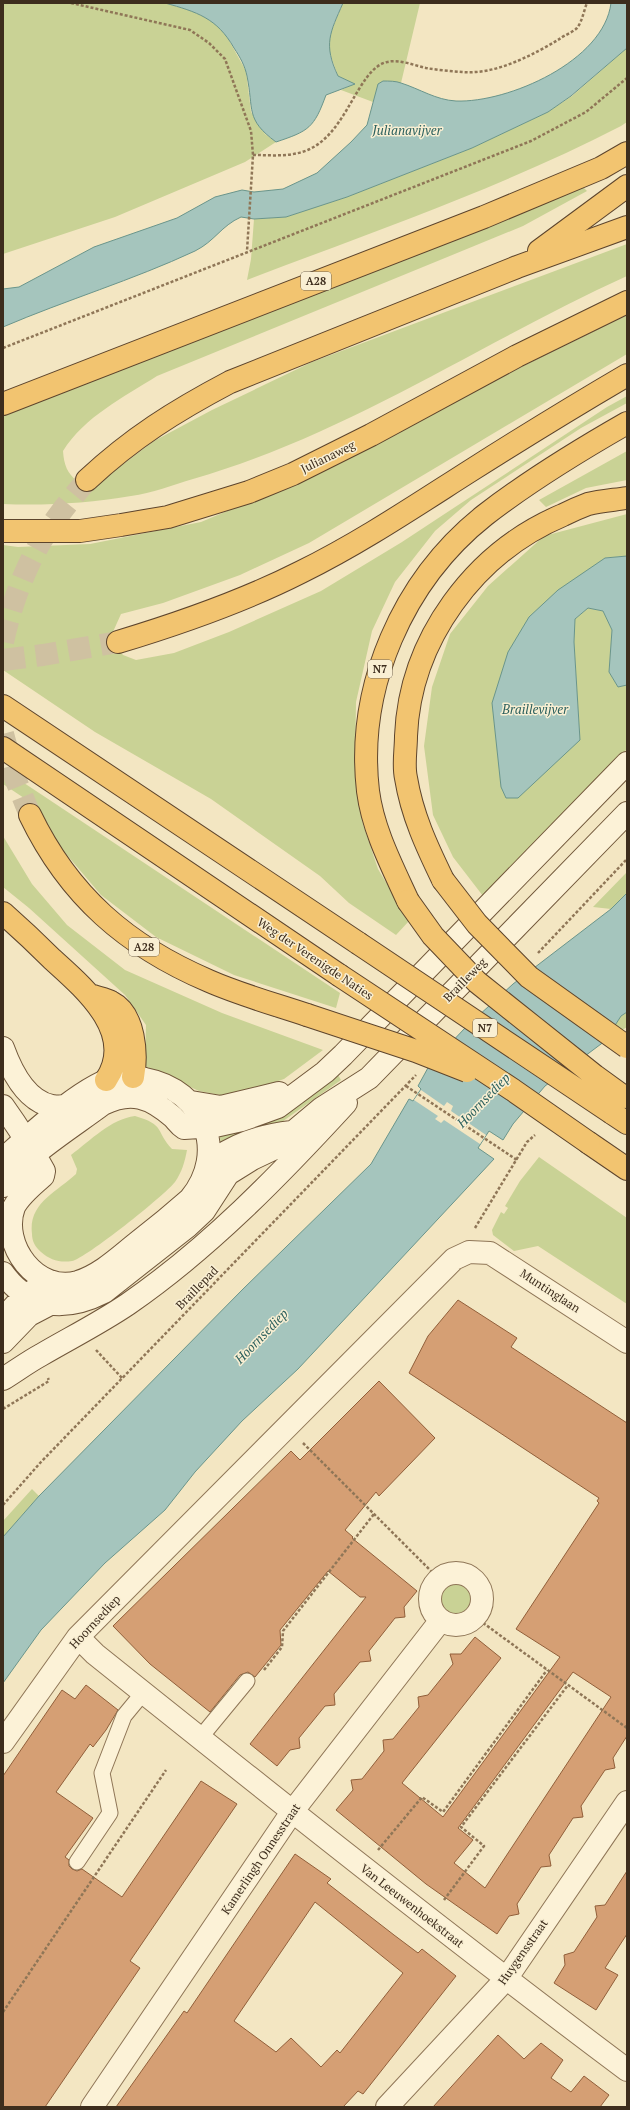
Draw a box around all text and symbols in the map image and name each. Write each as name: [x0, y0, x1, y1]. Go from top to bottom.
water label: Julianavijver: [371, 121, 443, 139]
road number: A28: [301, 272, 331, 290]
street label: Julianaweg: [298, 437, 358, 476]
road number: N7: [368, 660, 392, 678]
water label: Braillevijver: [501, 700, 569, 718]
street label: Weg der Verenigde Naties: [255, 914, 376, 1003]
road number: A28: [129, 938, 159, 956]
street label: Brailleweg: [440, 954, 490, 1005]
road number: N7: [473, 1019, 497, 1037]
water label: Hoornsediep: [452, 1069, 514, 1132]
street label: Braillepad: [172, 1263, 221, 1312]
street label: Muntinglaan: [517, 1266, 583, 1316]
water label: Hoornsediep: [230, 1305, 292, 1368]
street label: Hoornsediep: [66, 1591, 123, 1652]
street label: Kamerlingh Onnesstraat: [218, 1800, 304, 1917]
street label: Van Leeuwenhoekstraat: [357, 1860, 468, 1951]
street label: Huygensstraat: [494, 1915, 551, 1988]

